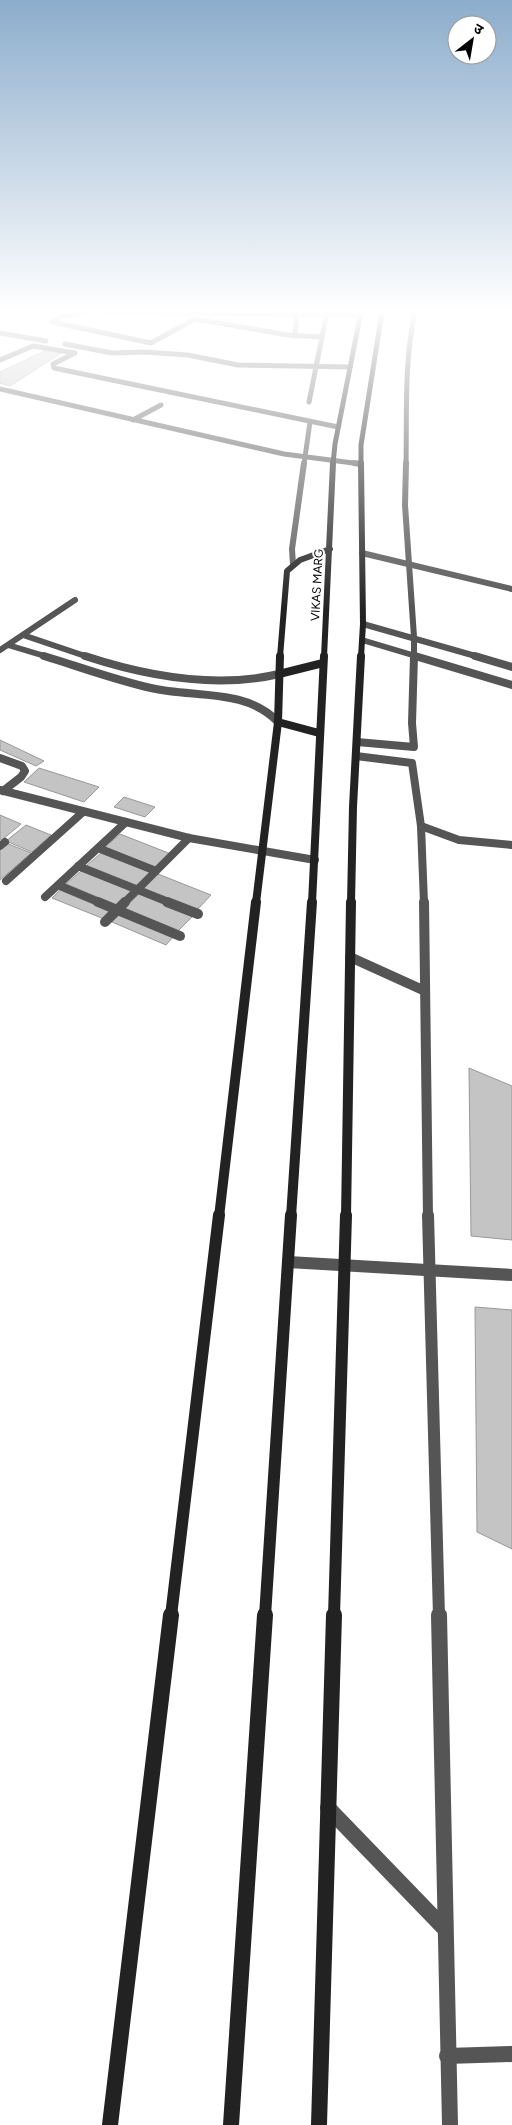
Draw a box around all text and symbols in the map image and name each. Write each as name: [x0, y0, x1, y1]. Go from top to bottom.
north arrow: [447, 15, 497, 65]
text: उ: [471, 20, 487, 39]
street label: VIKAS MARG: [308, 549, 326, 621]

